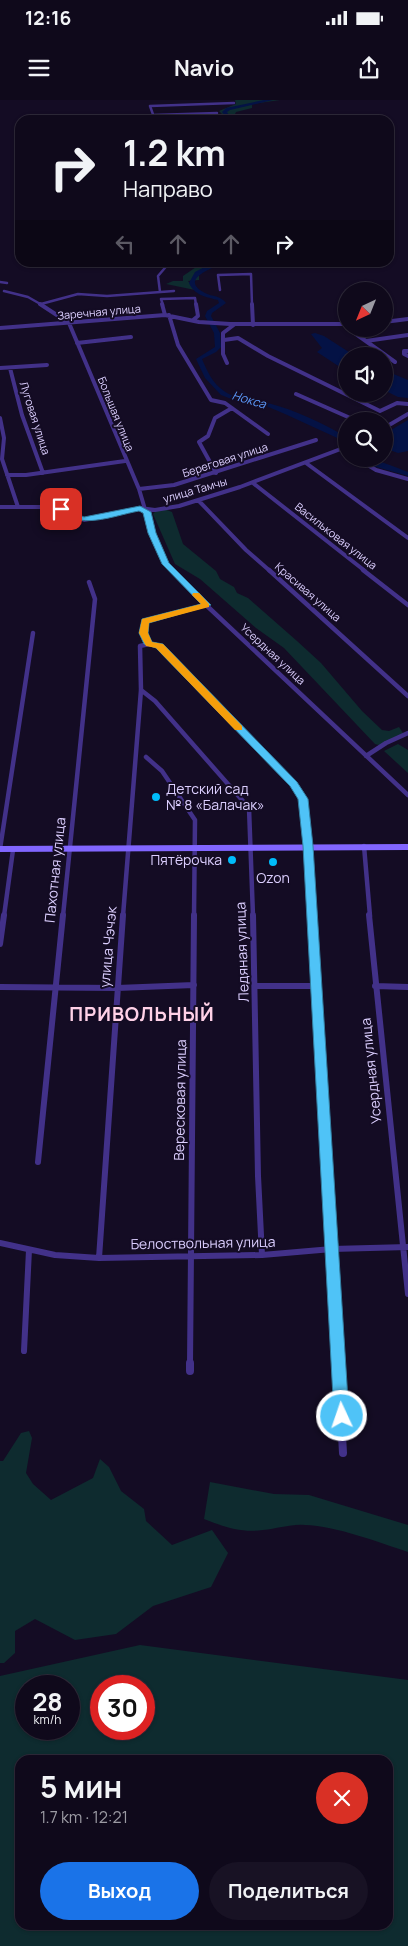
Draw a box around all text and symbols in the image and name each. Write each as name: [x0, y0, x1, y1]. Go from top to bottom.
text: 12:16: [25, 5, 71, 31]
text: Navio: [174, 53, 234, 83]
icon: menu: [25, 54, 53, 82]
icon: share: [355, 54, 383, 82]
text: 1.2 km: [123, 129, 226, 177]
icon: right: [40, 135, 105, 200]
text: Направо: [123, 174, 213, 204]
icon: left: [111, 230, 139, 258]
icon: ahead: [164, 230, 192, 258]
icon: ahead: [217, 230, 245, 258]
icon: right: [270, 230, 298, 258]
north arrow: [338, 282, 392, 338]
map controls: [338, 282, 393, 467]
street label: Заречная улица: [57, 300, 141, 323]
button: sound: [338, 347, 393, 402]
street label: Большая улица: [95, 374, 138, 453]
street label: Луговая улица: [17, 379, 54, 456]
water label: Нокса: [230, 387, 269, 413]
button: search: [338, 412, 393, 467]
street label: Береговая улица: [180, 439, 269, 480]
street label: улица Тамчы: [161, 473, 229, 506]
pin: [40, 488, 82, 530]
icon: arrive: [47, 495, 75, 523]
street label: Васильковая улица: [292, 499, 381, 572]
street label: Красивая улица: [272, 559, 345, 624]
street label: Усердная улица: [238, 620, 309, 688]
place label: Детский сад № 8 «Балачак»: [166, 779, 265, 814]
marker: Детский сад № 8 «Балачак»: [150, 791, 162, 803]
street label: Пахотная улица: [40, 816, 69, 924]
place label: Пятёрочка: [150, 850, 222, 869]
marker: Пятёрочка: [226, 854, 238, 866]
marker: Ozon: [267, 856, 279, 868]
place label: Ozon: [256, 868, 290, 887]
street label: Ледяная улица: [230, 902, 253, 1002]
street label: улица Чэчэк: [94, 905, 121, 988]
district label: ПРИВОЛЬНЫЙ: [69, 1001, 215, 1027]
street label: Усердная улица: [355, 1017, 386, 1125]
street label: Вересковая улица: [169, 1039, 190, 1161]
street label: Белоствольная улица: [130, 1232, 276, 1253]
position arrow: [315, 1389, 367, 1441]
speed limit sign: 30: [90, 1675, 155, 1740]
text: 28: [32, 1684, 63, 1719]
text: km/h: [34, 1711, 61, 1728]
text: 5 мин: [40, 1766, 122, 1807]
button: close: [316, 1772, 368, 1824]
text: 1.7 km · 12:21: [40, 1806, 128, 1828]
button: Выход: [40, 1862, 199, 1920]
button: Поделиться: [209, 1862, 368, 1920]

